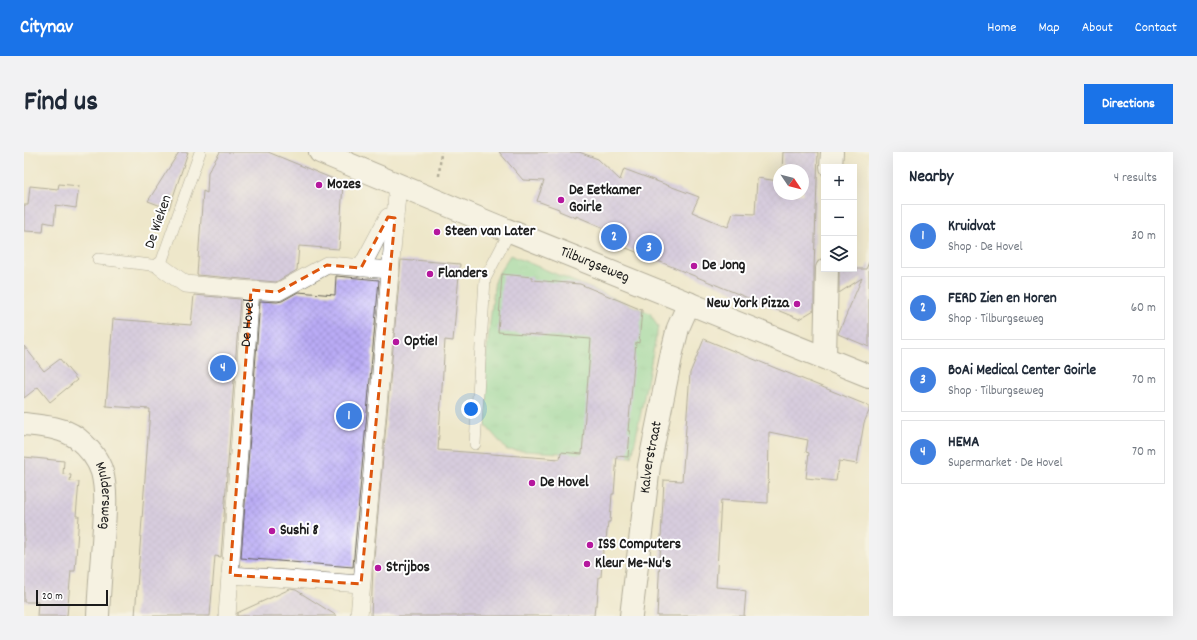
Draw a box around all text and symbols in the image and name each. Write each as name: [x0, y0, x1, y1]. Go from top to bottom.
text: Citynav: [20, 15, 73, 42]
text: Home: [987, 18, 1016, 38]
text: Map: [1038, 18, 1060, 38]
text: About: [1082, 18, 1113, 38]
text: Contact: [1135, 18, 1177, 38]
text: Find us: [24, 84, 98, 124]
button: Directions: [1084, 84, 1173, 124]
north arrow: [773, 164, 809, 200]
map controls: [821, 164, 857, 272]
button: +: [821, 164, 857, 200]
text: Nearby: [909, 166, 953, 190]
text: 4 results: [1114, 169, 1157, 188]
place label: Mozes: [327, 174, 361, 196]
marker: Mozes: [314, 180, 324, 190]
place label: De Eetkamer Goirle: [569, 180, 642, 219]
street label: De Wieken: [140, 192, 178, 252]
marker: De Eetkamer Goirle: [556, 195, 566, 205]
button: −: [821, 200, 857, 236]
text: Kruidvat: [948, 216, 996, 238]
place label: Steen van Later: [445, 221, 536, 243]
pin: 2: [601, 222, 627, 252]
marker: Steen van Later: [432, 227, 442, 237]
text: 1: [922, 227, 924, 246]
text: 30 m: [1131, 227, 1156, 246]
pin: 3: [636, 233, 662, 263]
button: layers: [821, 236, 857, 272]
text: Shop · De Hovel: [948, 238, 1022, 257]
street label: Tilburgseweg: [556, 241, 633, 289]
place label: De Jong: [702, 255, 746, 277]
marker: De Jong: [689, 261, 699, 271]
place label: Flanders: [438, 263, 488, 285]
marker: Flanders: [425, 269, 435, 279]
text: FERD Zien en Horen: [948, 288, 1057, 310]
place label: New York Pizza: [707, 293, 790, 315]
street label: De Hovel: [236, 297, 261, 348]
marker: New York Pizza: [792, 299, 802, 309]
text: 2: [920, 299, 926, 318]
text: 60 m: [1131, 299, 1156, 318]
text: Shop · Tilburgseweg: [948, 310, 1044, 329]
place label: Optie1: [404, 331, 438, 353]
marker: Optie1: [391, 337, 401, 347]
pin: 4: [210, 353, 236, 383]
text: BoAi Medical Center Goirle: [948, 360, 1096, 382]
text: 3: [920, 371, 926, 390]
text: 70 m: [1132, 371, 1156, 390]
text: Shop · Tilburgseweg: [948, 382, 1044, 401]
your location: [461, 399, 481, 419]
pin: 1: [336, 401, 362, 431]
street label: Kalverstraat: [635, 419, 669, 495]
text: HEMA: [948, 432, 979, 454]
text: 4: [920, 443, 926, 462]
text: 70 m: [1132, 443, 1156, 462]
text: Supermarket · De Hovel: [948, 454, 1063, 473]
street label: Muldersweg: [88, 459, 116, 530]
place label: De Hovel: [540, 472, 589, 494]
marker: De Hovel: [527, 478, 537, 488]
place label: Sushi 8: [280, 520, 318, 542]
marker: Sushi 8: [267, 526, 277, 536]
place label: ISS Computers: [598, 534, 681, 556]
marker: ISS Computers: [585, 540, 595, 550]
place label: Kleur Me-Nu's: [595, 553, 671, 575]
place label: Strijbos: [386, 557, 430, 579]
marker: Kleur Me-Nu's: [582, 559, 592, 569]
marker: Strijbos: [373, 563, 383, 573]
scale bar: [36, 588, 108, 607]
text: 20 m: [42, 589, 63, 605]

